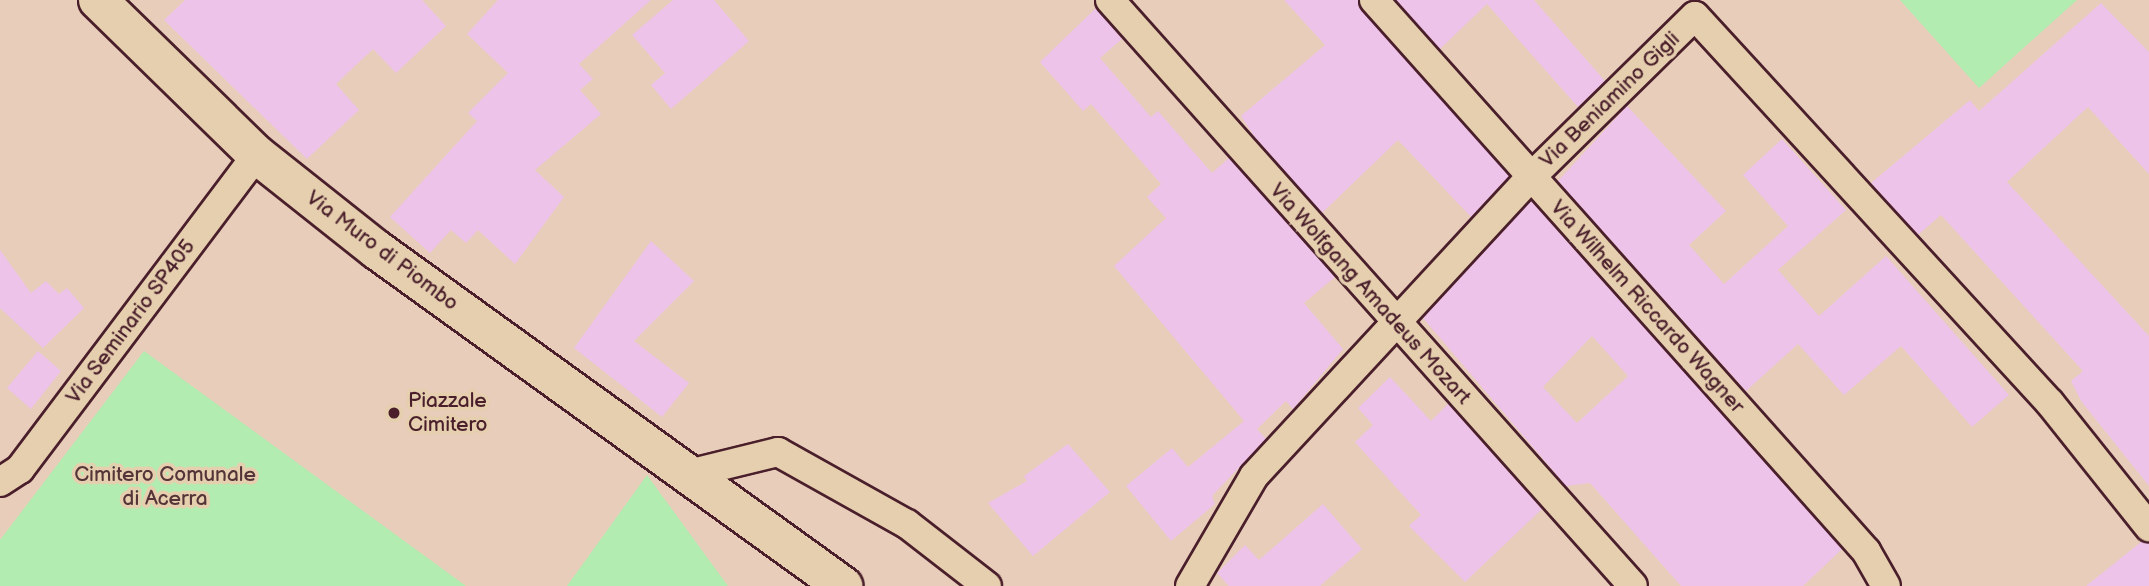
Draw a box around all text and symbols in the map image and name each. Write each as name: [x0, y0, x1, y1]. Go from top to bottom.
street label: Via Beniamino Gigli: [1535, 27, 1685, 173]
street label: Via Wolfgang Amadeus Mozart: [1264, 178, 1476, 410]
street label: Via Muro di Piombo: [301, 186, 463, 316]
street label: Via Wilhelm Riccardo Wagner: [1544, 195, 1750, 419]
street label: Via Seminario SP405: [61, 235, 201, 409]
place label: Piazzale Cimitero: [408, 388, 487, 438]
marker: Piazzale Cimitero: [386, 405, 402, 421]
park label: Cimitero Comunale di Acerra: [74, 462, 256, 512]

